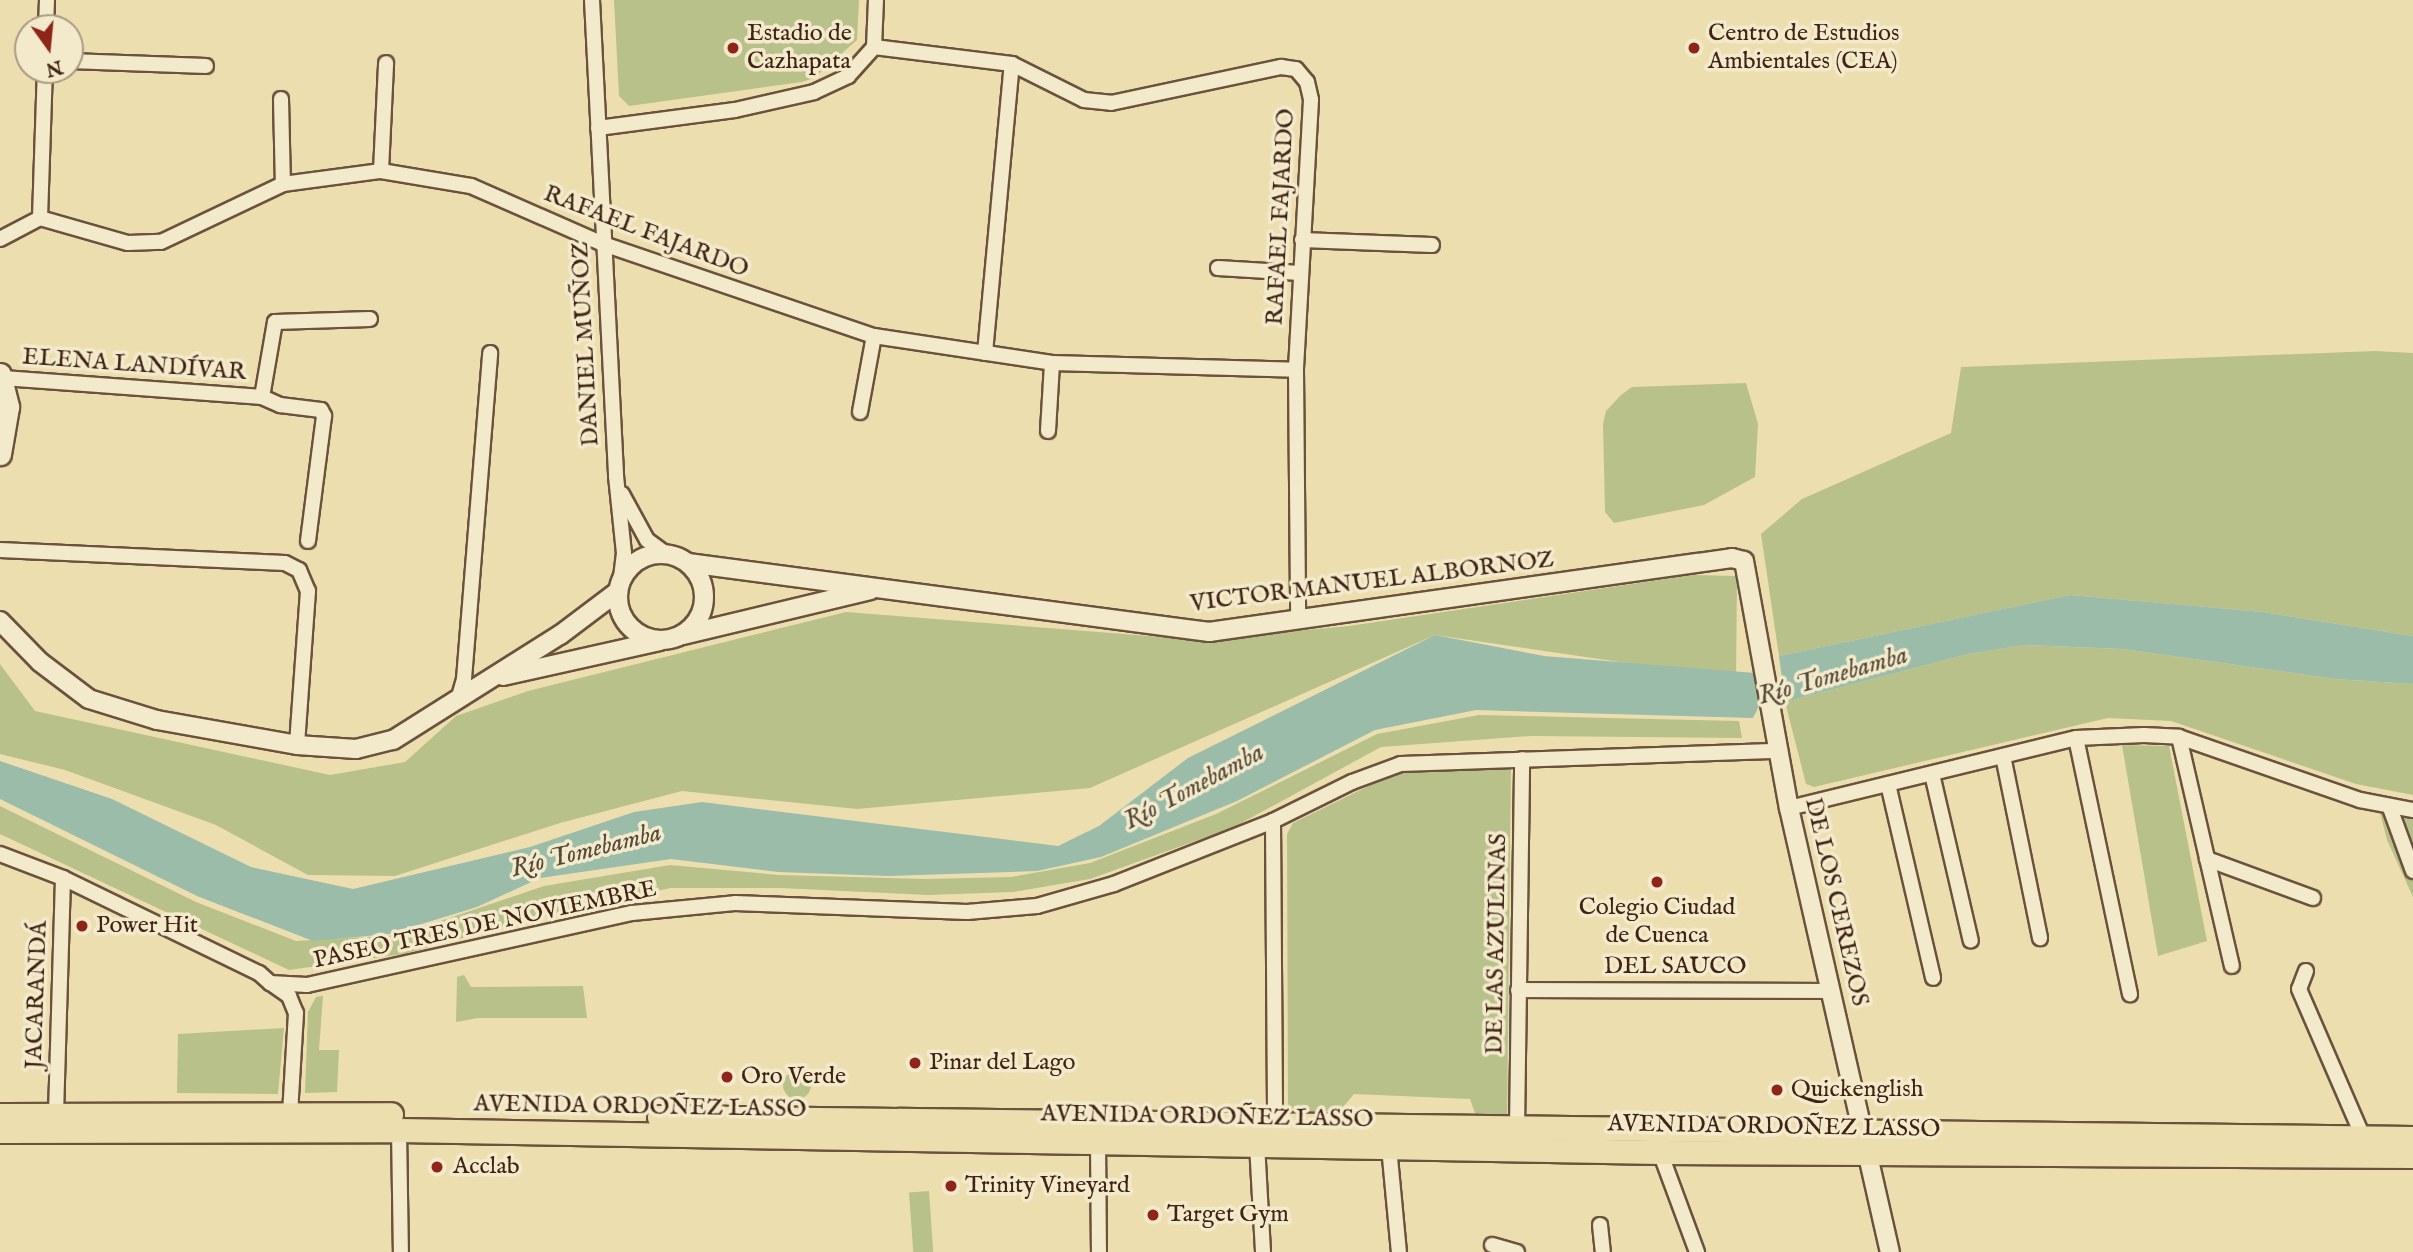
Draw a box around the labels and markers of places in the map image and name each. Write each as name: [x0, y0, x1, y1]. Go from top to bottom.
place label: Estadio de Cazhapata: [747, 20, 852, 76]
place label: Centro de Estudios Ambientales (CEA): [1708, 20, 1899, 76]
marker: Estadio de Cazhapata: [725, 40, 741, 56]
marker: Centro de Estudios Ambientales (CEA): [1686, 40, 1702, 56]
marker: Colegio Ciudad de Cuenca: [1649, 874, 1665, 890]
place label: Colegio Ciudad de Cuenca: [1579, 894, 1735, 950]
place label: Power Hit: [96, 912, 198, 940]
marker: Power Hit: [74, 918, 90, 934]
place label: Pinar del Lago: [929, 1049, 1075, 1077]
marker: Pinar del Lago: [907, 1055, 923, 1071]
place label: Oro Verde: [741, 1063, 846, 1091]
marker: Oro Verde: [719, 1069, 735, 1085]
place label: Quickenglish: [1791, 1076, 1923, 1104]
marker: Quickenglish: [1769, 1082, 1785, 1098]
place label: Acclab: [453, 1153, 520, 1181]
marker: Acclab: [427, 1157, 447, 1177]
place label: Trinity Vineyard: [965, 1172, 1130, 1200]
marker: Trinity Vineyard: [943, 1178, 959, 1194]
place label: Target Gym: [1167, 1201, 1289, 1229]
marker: Target Gym: [1145, 1207, 1161, 1223]

